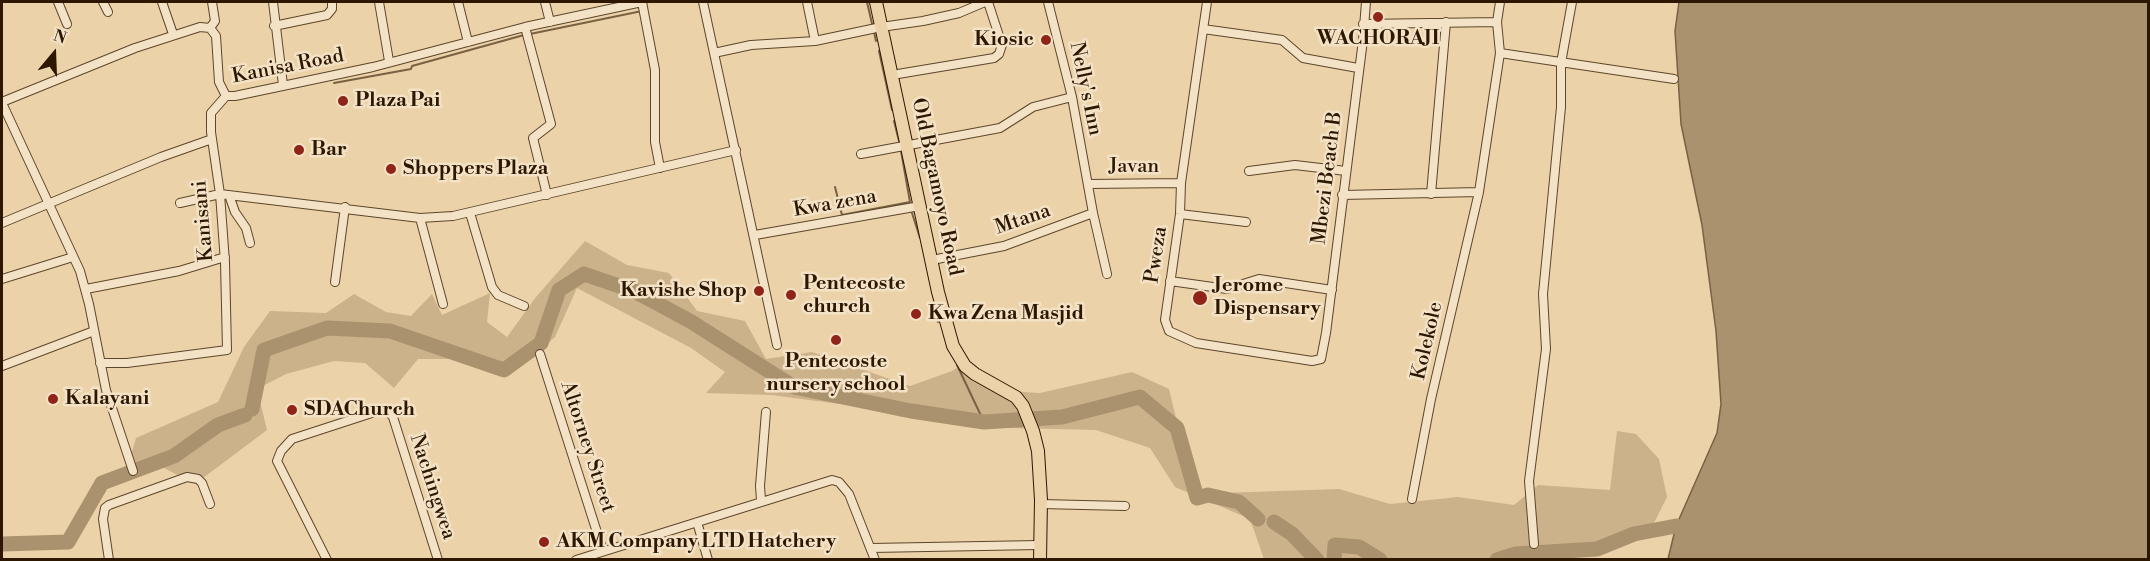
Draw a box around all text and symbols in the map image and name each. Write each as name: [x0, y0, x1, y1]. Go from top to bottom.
marker: WACHORAJI: [1371, 10, 1385, 24]
north arrow: [24, 24, 84, 84]
text: N: [51, 25, 69, 48]
place label: WACHORAJI: [1317, 27, 1439, 51]
place label: Kiosic: [974, 28, 1034, 52]
marker: Kiosic: [1039, 33, 1053, 47]
street label: Nelly's Inn: [1063, 40, 1107, 138]
street label: Kanisa Road: [230, 44, 346, 90]
place label: Plaza Pai: [355, 89, 440, 113]
marker: Plaza Pai: [336, 94, 350, 108]
street label: Old Bagamoyo Road: [905, 96, 967, 278]
street label: Mbezi Beach B: [1308, 110, 1348, 246]
place label: Bar: [311, 138, 347, 162]
marker: Bar: [292, 143, 306, 157]
street label: Javan: [1109, 155, 1159, 179]
place label: Shoppers Plaza: [403, 157, 548, 181]
marker: Shoppers Plaza: [384, 162, 398, 176]
street label: Kanisani: [188, 179, 220, 263]
street label: Kwa zena: [792, 185, 878, 223]
street label: Mtana: [992, 199, 1054, 241]
street label: Pweza: [1141, 225, 1173, 285]
place label: Pentecoste church: [803, 272, 905, 319]
place label: Jerome Dispensary: [1214, 274, 1321, 321]
place label: Kavishe Shop: [620, 279, 747, 303]
marker: Kavishe Shop: [752, 284, 766, 298]
marker: Pentecoste church: [784, 288, 798, 302]
marker: Jerome Dispensary: [1191, 289, 1209, 307]
street label: Kolekole: [1407, 300, 1449, 382]
place label: Kwa Zena Masjid: [928, 302, 1084, 326]
marker: Kwa Zena Masjid: [909, 307, 923, 321]
marker: Pentecoste nursery school: [829, 333, 843, 347]
place label: Pentecoste nursery school: [766, 350, 906, 397]
street label: Altorney Street: [554, 378, 620, 516]
place label: Kalayani: [65, 387, 149, 411]
marker: Kalayani: [46, 392, 60, 406]
place label: SDAChurch: [304, 398, 415, 422]
marker: SDAChurch: [285, 403, 299, 417]
street label: Nachingwea: [404, 431, 460, 543]
place label: AKM Company LTD Hatchery: [556, 530, 836, 554]
marker: AKM Company LTD Hatchery: [537, 535, 551, 549]

